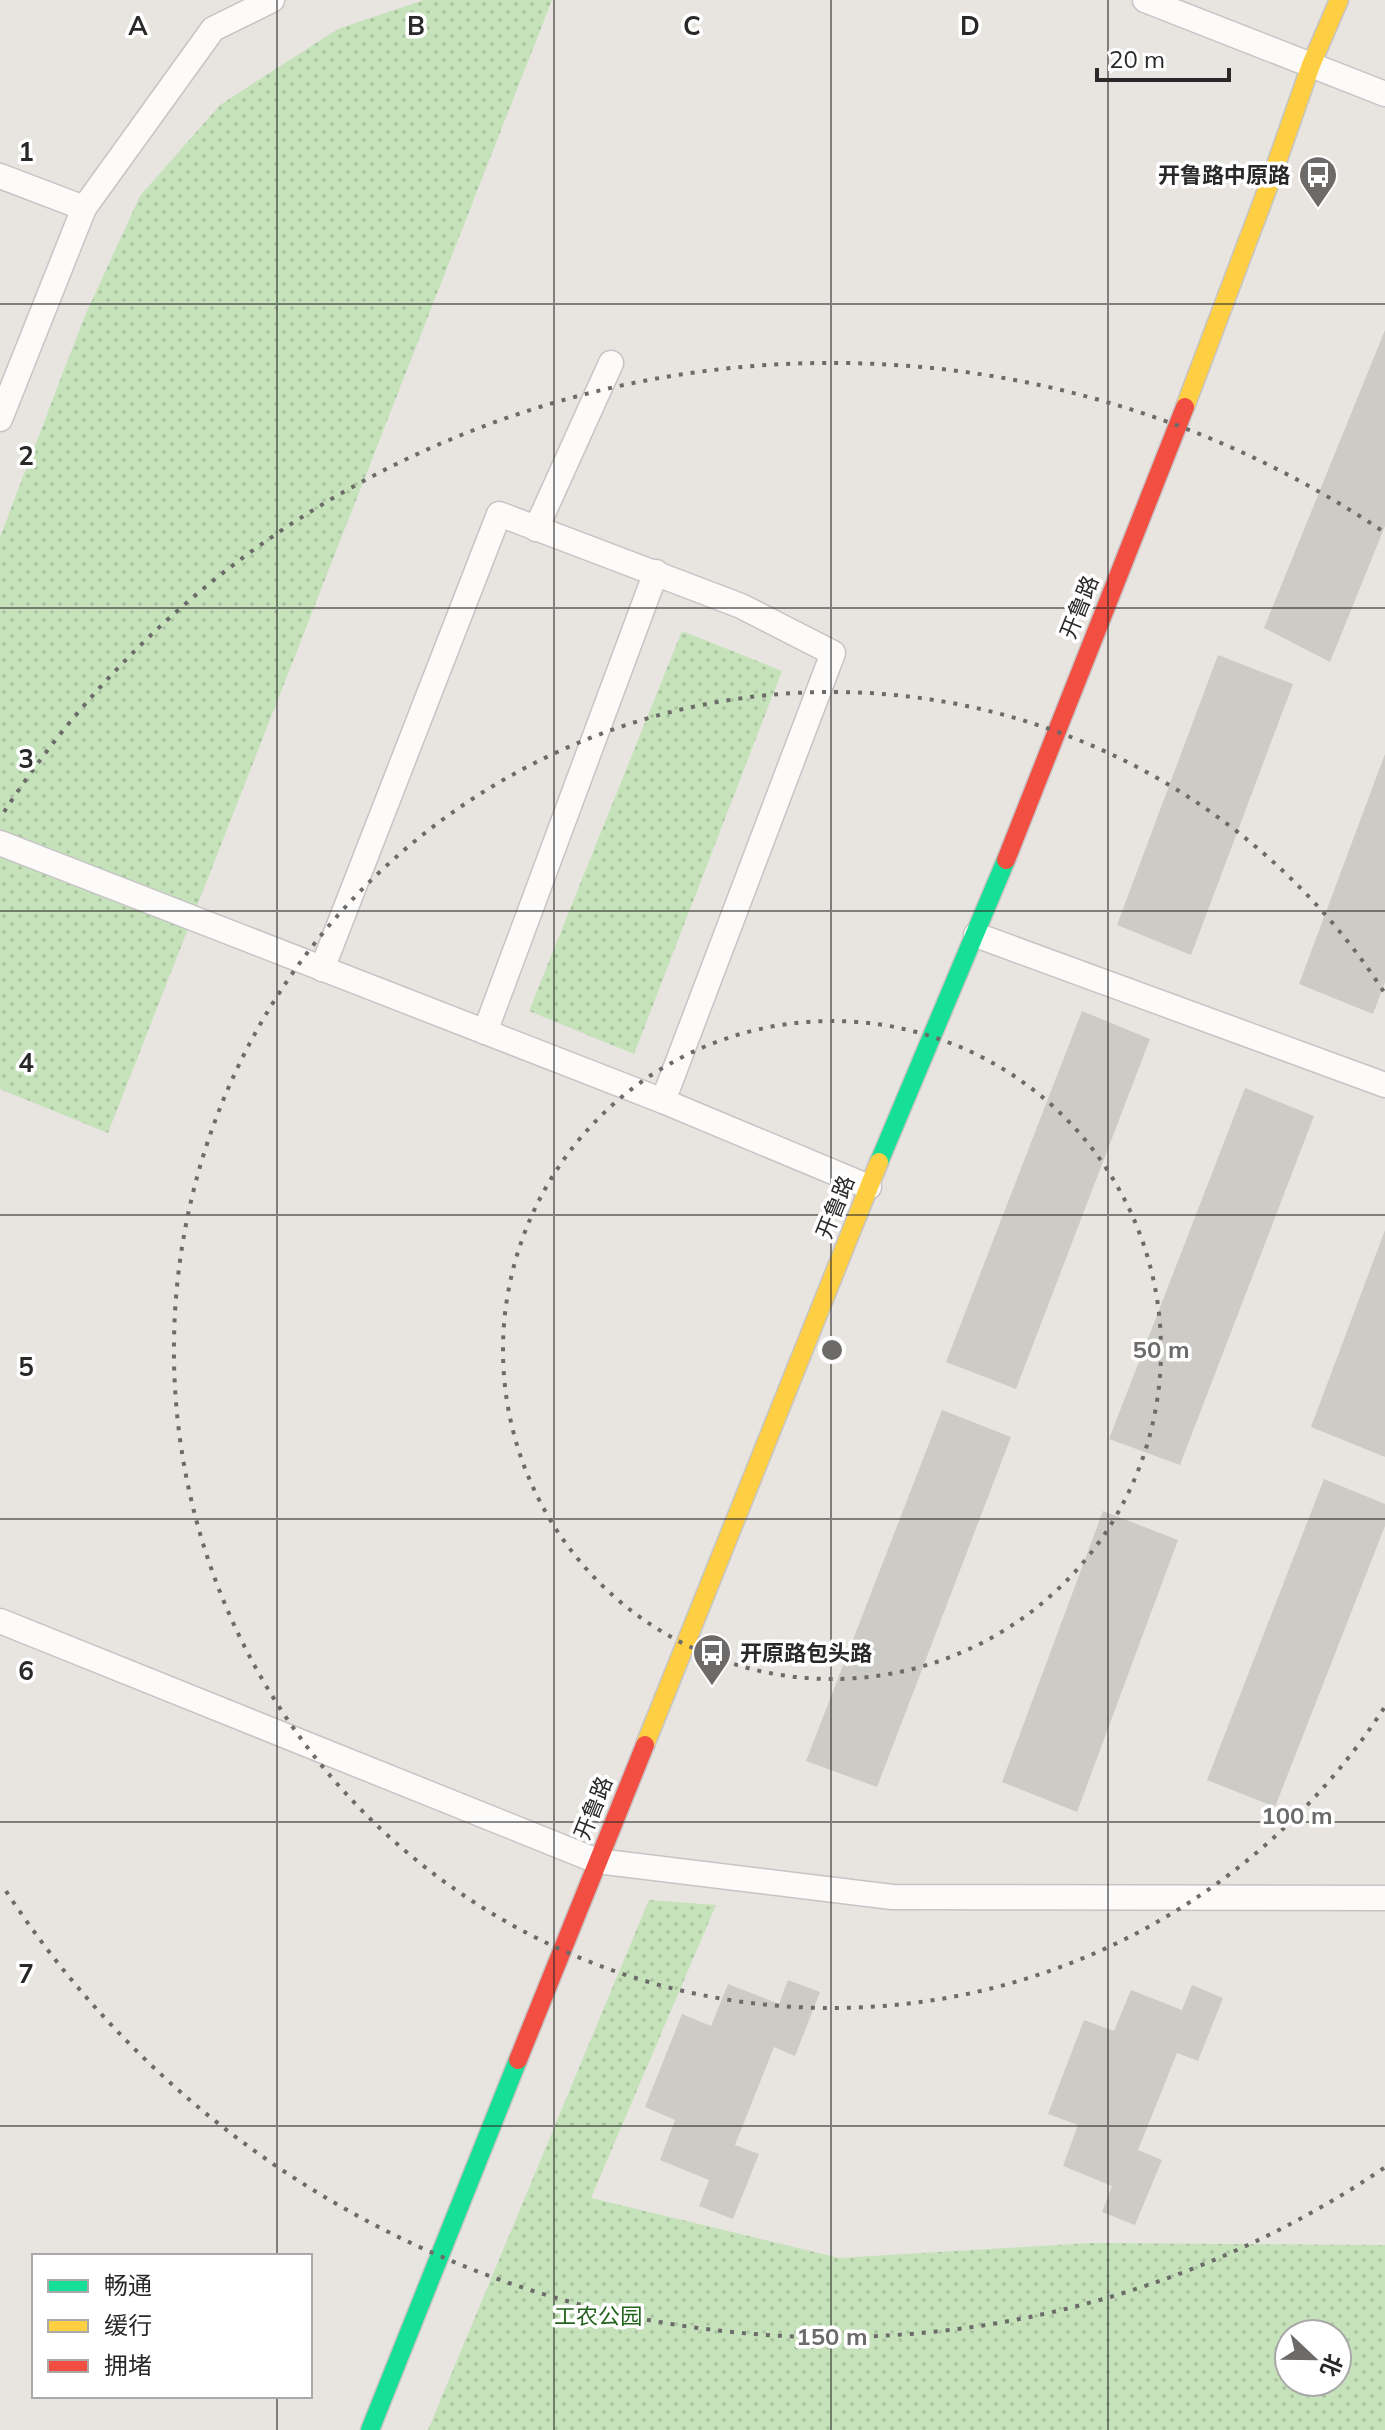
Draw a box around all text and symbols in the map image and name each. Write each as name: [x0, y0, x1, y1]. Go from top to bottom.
text: A: [128, 9, 148, 42]
text: B: [407, 9, 425, 42]
text: C: [683, 9, 701, 42]
text: D: [960, 9, 980, 42]
scale bar: [1097, 32, 1229, 82]
text: 20 m: [1109, 44, 1165, 74]
text: 1: [18, 135, 34, 168]
bus stop icon: 开鲁路中原路: [1297, 154, 1339, 209]
place label: 开鲁路中原路: [1158, 161, 1290, 189]
text: 2: [18, 439, 34, 472]
street label: 开鲁路: [1054, 571, 1104, 643]
text: 3: [18, 742, 34, 775]
text: 4: [18, 1046, 34, 1079]
street label: 开鲁路: [810, 1171, 860, 1243]
text: 50 m: [1133, 1334, 1189, 1364]
centre of rings: [818, 1336, 846, 1364]
text: 5: [18, 1350, 34, 1383]
bus stop icon: 开原路包头路: [691, 1632, 733, 1687]
place label: 开原路包头路: [740, 1639, 872, 1667]
text: 6: [18, 1654, 34, 1687]
street label: 开鲁路: [568, 1772, 618, 1844]
text: 100 m: [1261, 1800, 1333, 1830]
text: 7: [18, 1957, 34, 1990]
legend: [32, 2254, 312, 2398]
text: 畅通: [104, 2270, 152, 2300]
park label: 工农公园: [554, 2302, 642, 2330]
text: 缓行: [104, 2310, 152, 2340]
north arrow: [1273, 2318, 1353, 2398]
text: 150 m: [796, 2321, 868, 2351]
text: 拥堵: [104, 2350, 152, 2380]
text: 北: [1314, 2350, 1349, 2381]

